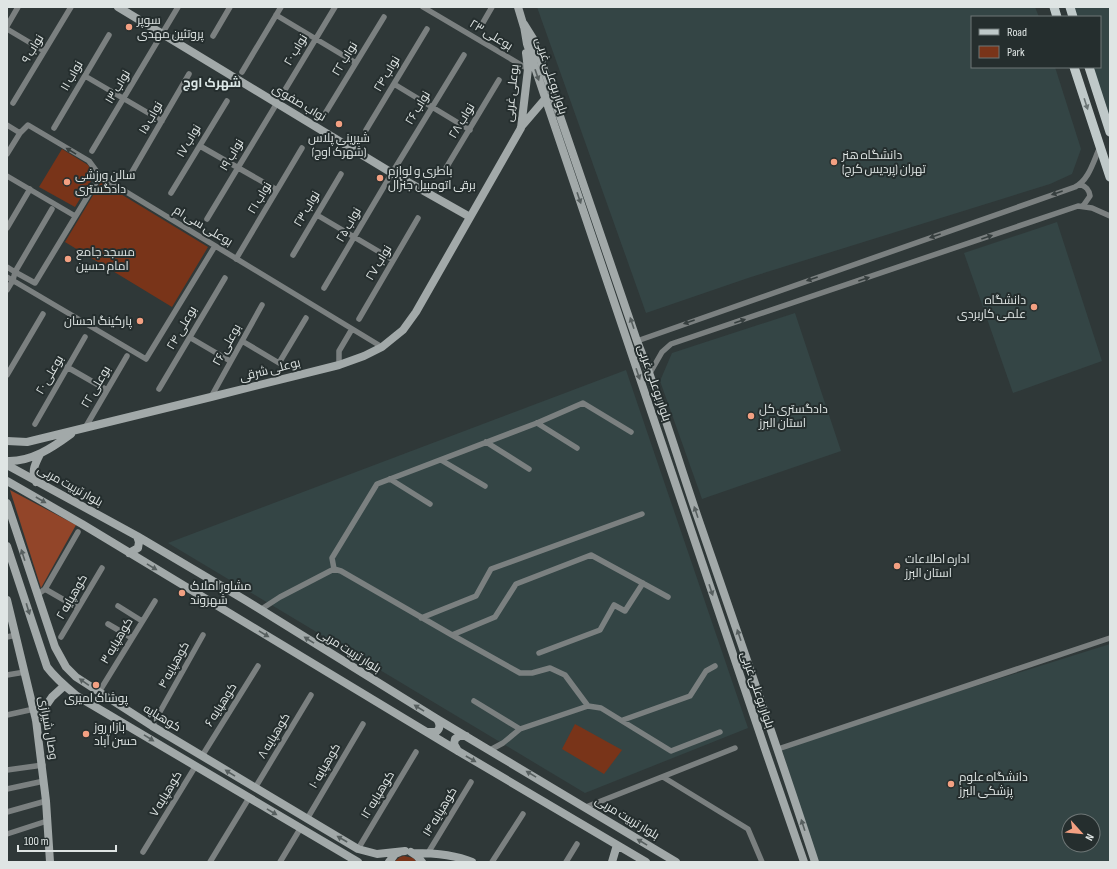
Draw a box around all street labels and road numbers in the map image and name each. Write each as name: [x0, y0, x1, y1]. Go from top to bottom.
street label: بوعلی ۲۳: [467, 16, 515, 54]
street label: نواب ۹: [19, 32, 47, 66]
street label: نواب ۲۰: [281, 32, 311, 68]
street label: بلوار بوعلی غربی: [531, 36, 571, 116]
street label: نواب ۲۲: [329, 39, 361, 79]
street label: نواب ۲۴: [371, 53, 403, 95]
street label: نواب ۱۱: [57, 58, 87, 94]
street label: بوعلی غربی: [502, 63, 522, 123]
street label: نواب ۱۳: [102, 67, 134, 107]
street label: نواب صفوی: [269, 81, 329, 125]
street label: نواب ۲۶: [402, 88, 434, 128]
street label: نواب ۱۵: [136, 99, 166, 137]
street label: نواب ۲۸: [446, 101, 478, 141]
street label: نواب ۱۷: [173, 122, 205, 160]
street label: نواب ۱۹: [217, 136, 247, 174]
street label: نواب ۲۱: [245, 179, 275, 217]
street label: نواب ۲۳: [290, 188, 324, 230]
street label: بوعلی سی ام: [171, 202, 235, 250]
street label: نواب ۲۵: [333, 205, 365, 245]
street label: نواب ۲۷: [363, 243, 395, 283]
street label: بوعلی ۲۴: [164, 304, 200, 352]
street label: بوعلی ۲۶: [209, 321, 245, 369]
street label: بلوار بوعلی غربی: [634, 343, 674, 423]
street label: بوعلی ۲۰: [33, 353, 67, 397]
street label: بوعلی شرقی: [238, 355, 302, 385]
street label: بوعلی ۲۲: [78, 363, 114, 411]
street label: بلوار تربیت مربی: [35, 462, 105, 510]
street label: کوهپایه ۲: [53, 572, 91, 622]
street label: کوهپایه ۳: [97, 615, 137, 667]
street label: بلوار تربیت مربی: [314, 625, 384, 677]
street label: کوهپایه ۴: [155, 639, 193, 691]
street label: بلوار بوعلی غربی: [737, 650, 777, 730]
street label: کوهپایه ۶: [202, 680, 240, 730]
street label: وصال شیرازی: [35, 695, 61, 761]
street label: کوهپایه: [140, 701, 184, 735]
street label: کوهپایه ۸: [255, 710, 293, 762]
street label: کوهپایه ۱۰: [306, 741, 344, 791]
street label: کوهپایه ۷: [147, 768, 185, 820]
street label: کوهپایه ۱۲: [358, 768, 398, 822]
street label: کوهپایه ۱۴: [419, 785, 461, 839]
street label: بلوار تربیت مربی: [592, 793, 662, 843]

